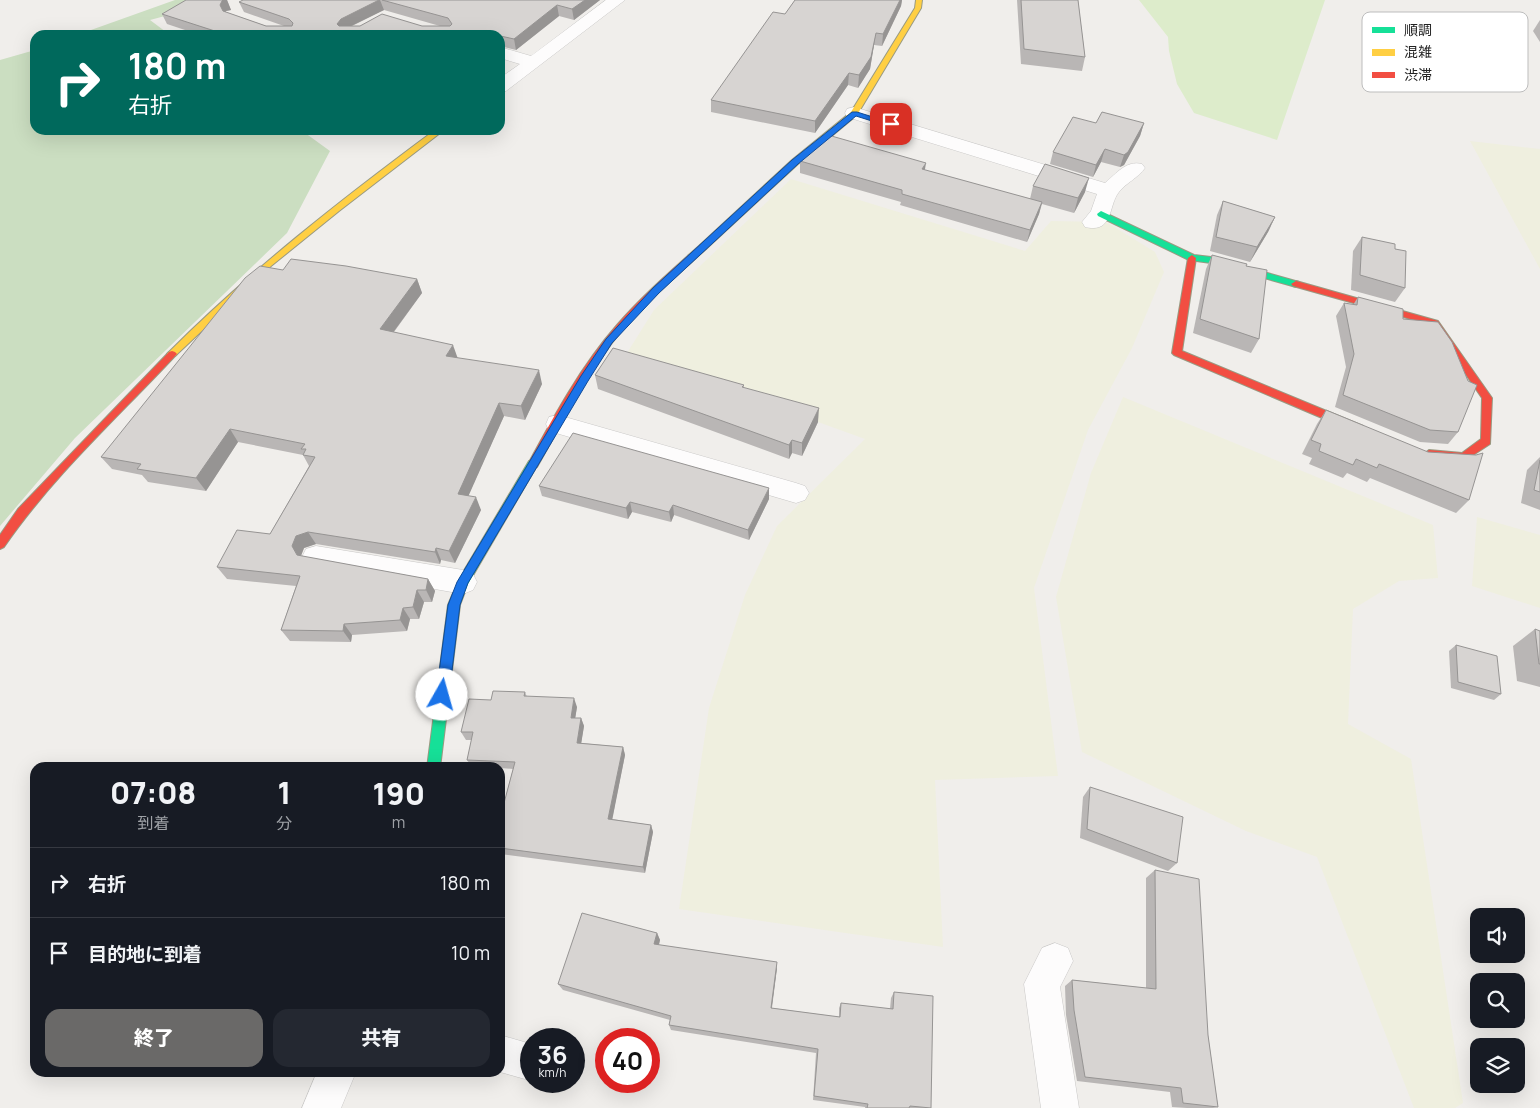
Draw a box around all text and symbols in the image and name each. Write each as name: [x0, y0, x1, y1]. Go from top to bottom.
legend: [1362, 12, 1528, 92]
text: 順調: [1404, 20, 1432, 39]
text: 180 m: [128, 42, 226, 90]
text: 混雑: [1404, 42, 1432, 61]
icon: right: [45, 50, 110, 115]
text: 渋滞: [1404, 65, 1432, 84]
text: 右折: [128, 90, 172, 120]
pin: [870, 103, 912, 145]
icon: arrive: [877, 110, 905, 138]
position arrow: [415, 668, 467, 720]
text: 07:08: [110, 772, 196, 813]
text: 1: [277, 772, 291, 813]
text: 190: [372, 773, 425, 814]
text: m: [392, 811, 405, 833]
text: 到着: [137, 812, 169, 834]
text: 分: [276, 812, 292, 834]
icon: right: [45, 869, 73, 897]
text: 180 m: [440, 870, 490, 896]
text: 右折: [88, 871, 126, 897]
map controls: [1470, 908, 1525, 1093]
button: sound: [1470, 908, 1525, 963]
icon: arrive: [45, 939, 73, 967]
text: 10 m: [451, 940, 490, 966]
text: 目的地に到着: [88, 941, 202, 967]
button: search: [1470, 973, 1525, 1028]
button: 終了: [45, 1009, 263, 1067]
button: 共有: [273, 1009, 490, 1067]
speed limit sign: 40: [595, 1028, 660, 1093]
text: 36: [537, 1037, 568, 1072]
button: layers: [1470, 1038, 1525, 1093]
text: km/h: [539, 1064, 566, 1081]

